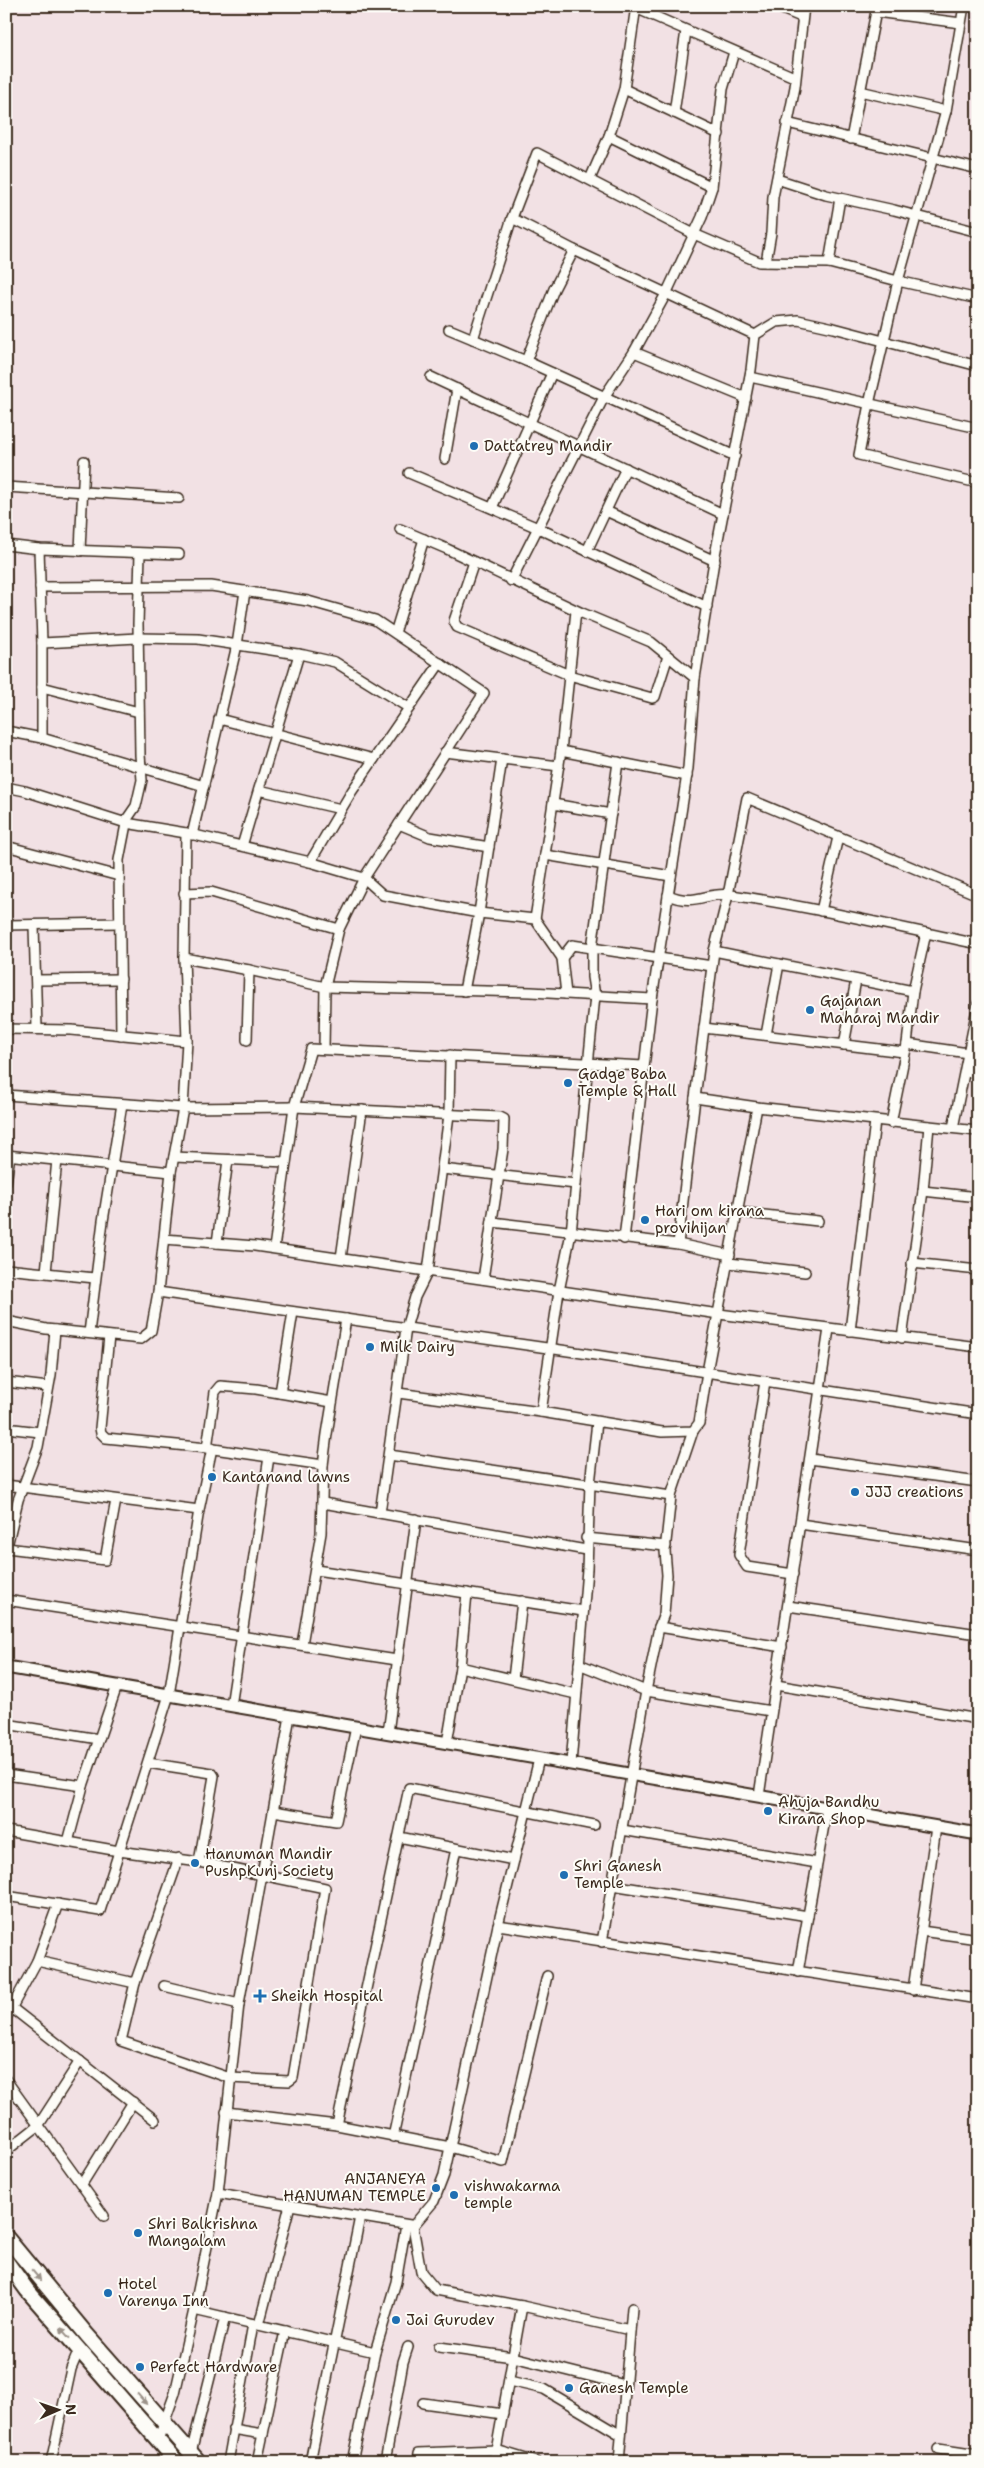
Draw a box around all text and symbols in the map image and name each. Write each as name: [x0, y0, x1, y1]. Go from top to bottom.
place label: Dattatrey Mandir: [484, 436, 612, 456]
marker: Dattatrey Mandir: [468, 440, 480, 452]
place label: Gajanan Maharaj Mandir: [820, 991, 940, 1028]
marker: Gajanan Maharaj Mandir: [804, 1004, 816, 1016]
place label: Gadge Baba Temple & Hall: [578, 1064, 677, 1101]
marker: Gadge Baba Temple & Hall: [562, 1077, 574, 1089]
place label: Hari om kirana provihijan: [655, 1201, 765, 1238]
marker: Hari om kirana provihijan: [639, 1214, 651, 1226]
place label: Milk Dairy: [380, 1337, 455, 1357]
marker: Milk Dairy: [364, 1341, 376, 1353]
place label: Kantanand lawns: [222, 1467, 350, 1487]
marker: Kantanand lawns: [206, 1471, 218, 1483]
place label: JJJ creations: [865, 1482, 964, 1502]
marker: JJJ creations: [849, 1486, 861, 1498]
place label: Ahuja Bandhu Kirana Shop: [778, 1792, 879, 1829]
marker: Ahuja Bandhu Kirana Shop: [762, 1805, 774, 1817]
place label: Hanuman Mandir PushpKunj Society: [205, 1844, 334, 1881]
place label: Shri Ganesh Temple: [574, 1856, 662, 1893]
marker: Hanuman Mandir PushpKunj Society: [189, 1857, 201, 1869]
marker: Shri Ganesh Temple: [558, 1869, 570, 1881]
place label: Sheikh Hospital: [271, 1986, 383, 2006]
marker: Sheikh Hospital: [253, 1989, 267, 2003]
place label: ANJANEYA HANUMAN TEMPLE: [283, 2169, 426, 2206]
place label: vishwakarma temple: [464, 2176, 561, 2213]
marker: ANJANEYA HANUMAN TEMPLE: [430, 2182, 442, 2194]
marker: vishwakarma temple: [448, 2189, 460, 2201]
place label: Shri Balkrishna Mangalam: [148, 2214, 258, 2251]
marker: Shri Balkrishna Mangalam: [132, 2227, 144, 2239]
one-way arrow: [30, 2269, 42, 2281]
place label: Hotel Varenya Inn: [118, 2274, 209, 2311]
marker: Hotel Varenya Inn: [102, 2287, 114, 2299]
place label: Jai Gurudev: [406, 2310, 495, 2330]
marker: Jai Gurudev: [390, 2314, 402, 2326]
one-way arrow: [59, 2327, 70, 2340]
place label: Perfect Hardware: [150, 2357, 277, 2377]
marker: Perfect Hardware: [134, 2361, 146, 2373]
place label: Ganesh Temple: [579, 2378, 689, 2398]
marker: Ganesh Temple: [563, 2382, 575, 2394]
north arrow: [32, 2386, 82, 2436]
one-way arrow: [136, 2392, 148, 2404]
text: N: [62, 2404, 80, 2415]

